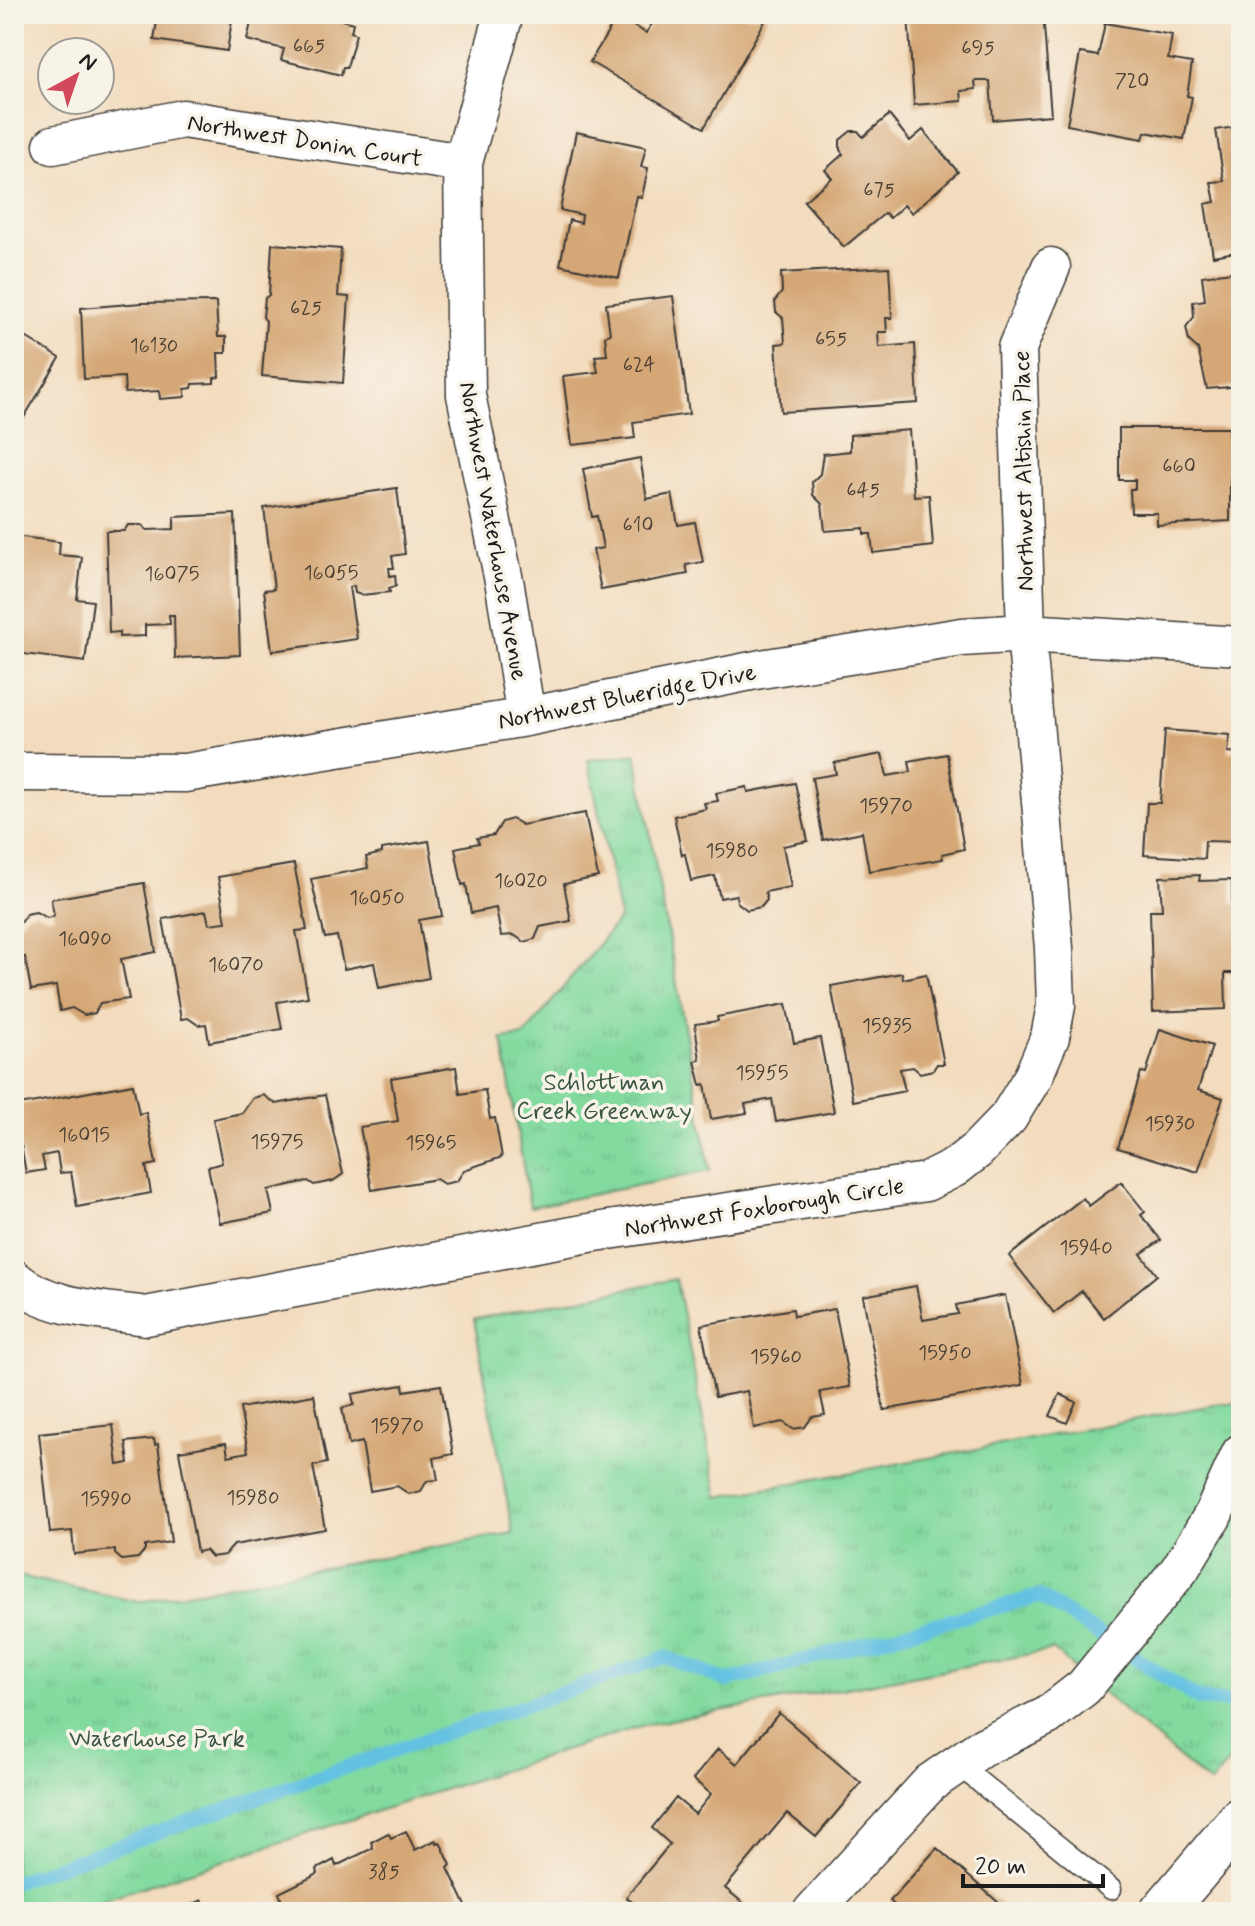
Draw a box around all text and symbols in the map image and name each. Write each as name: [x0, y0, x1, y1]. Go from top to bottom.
house number: 665: [293, 33, 325, 60]
house number: 695: [961, 35, 995, 62]
north arrow: [36, 36, 116, 116]
text: N: [73, 47, 102, 78]
house number: 720: [1115, 68, 1149, 95]
street label: Northwest Donin Court: [185, 108, 424, 175]
house number: 675: [863, 177, 895, 204]
house number: 625: [290, 295, 322, 322]
house number: 655: [815, 326, 847, 353]
house number: 16130: [130, 333, 178, 360]
street label: Northwest Altishin Place: [1007, 350, 1042, 592]
house number: 624: [623, 352, 656, 379]
street label: Northwest Waterhouse Avenue: [451, 380, 534, 683]
house number: 660: [1162, 453, 1196, 480]
house number: 645: [846, 477, 880, 504]
house number: 610: [623, 512, 653, 539]
house number: 16055: [304, 560, 358, 587]
house number: 16075: [145, 561, 199, 588]
street label: Northwest Blueridge Drive: [495, 657, 760, 741]
house number: 15970: [859, 793, 913, 820]
house number: 15980: [706, 838, 758, 865]
house number: 16020: [494, 868, 548, 895]
house number: 16050: [349, 885, 405, 912]
house number: 16090: [58, 926, 112, 953]
house number: 16070: [208, 952, 264, 979]
house number: 15935: [862, 1013, 912, 1040]
house number: 15955: [736, 1060, 788, 1087]
park label: Schlottman Creek Greenway: [516, 1068, 692, 1127]
house number: 15930: [1145, 1111, 1195, 1138]
house number: 16015: [58, 1122, 110, 1149]
house number: 15975: [251, 1129, 303, 1156]
house number: 15965: [405, 1130, 457, 1157]
street label: Northwest Foxborough Circle: [622, 1171, 906, 1246]
house number: 15940: [1059, 1235, 1113, 1262]
house number: 15950: [918, 1340, 972, 1367]
house number: 15960: [750, 1344, 802, 1371]
house number: 15970: [370, 1413, 424, 1440]
house number: 15980: [227, 1485, 279, 1512]
house number: 15990: [80, 1486, 132, 1513]
park label: Waterhouse Park: [69, 1724, 245, 1755]
scale bar: [963, 1838, 1103, 1888]
text: 20 m: [975, 1852, 1026, 1883]
house number: 385: [368, 1859, 400, 1886]

